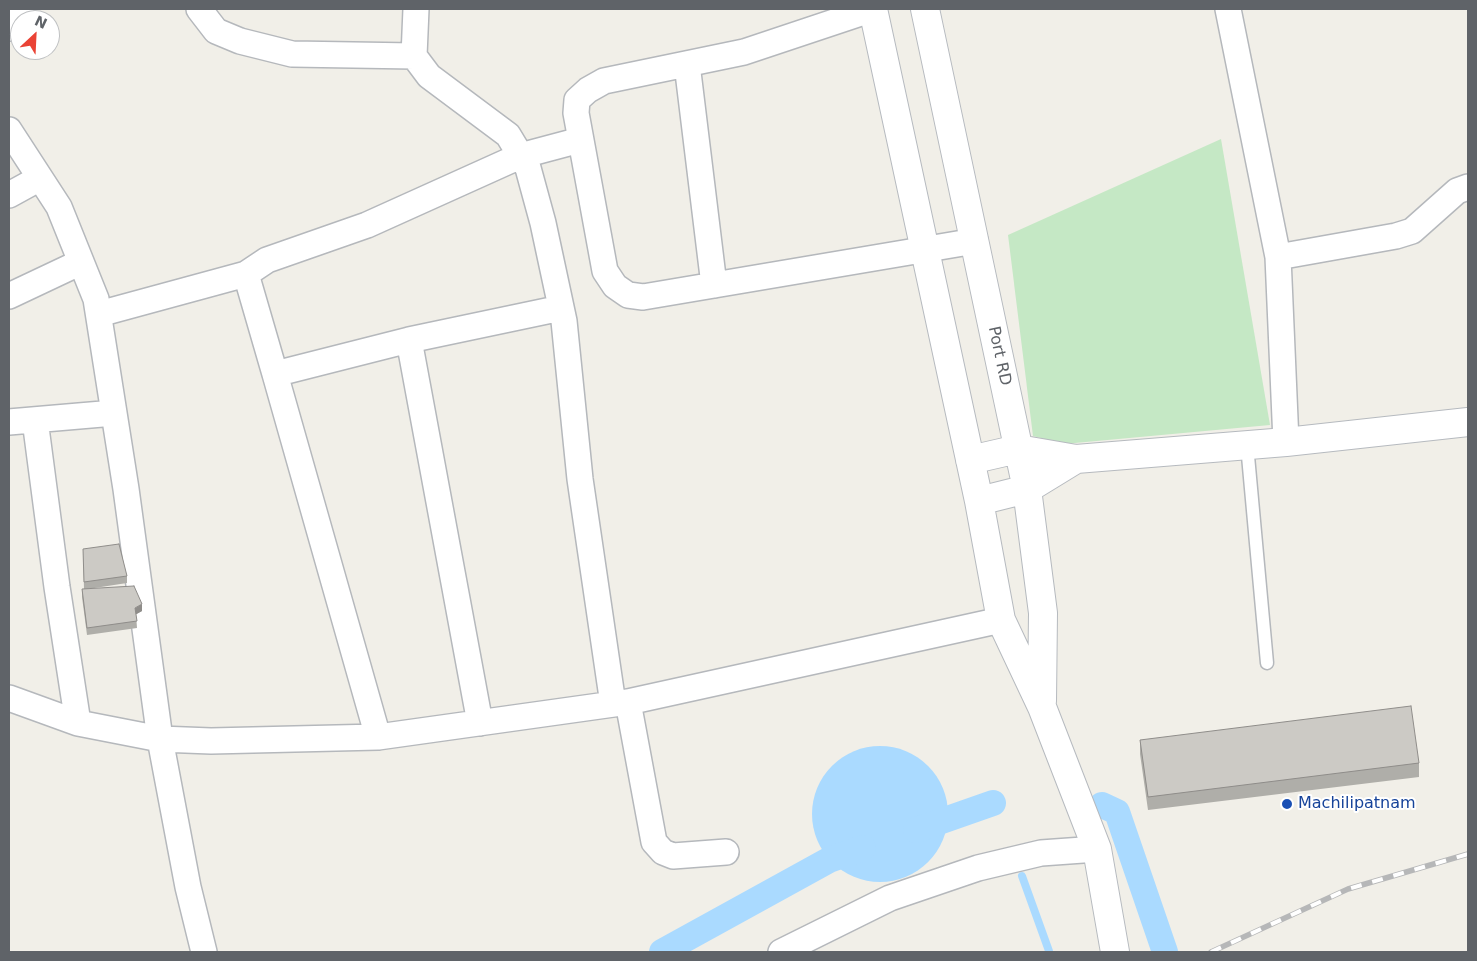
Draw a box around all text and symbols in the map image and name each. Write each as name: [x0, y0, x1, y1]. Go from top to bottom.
north arrow: [10, 10, 60, 60]
text: N: [32, 13, 50, 32]
street label: Port RD: [983, 325, 1015, 387]
place label: Machilipatnam: [1298, 794, 1416, 814]
marker: Machilipatnam: [1280, 797, 1294, 811]

